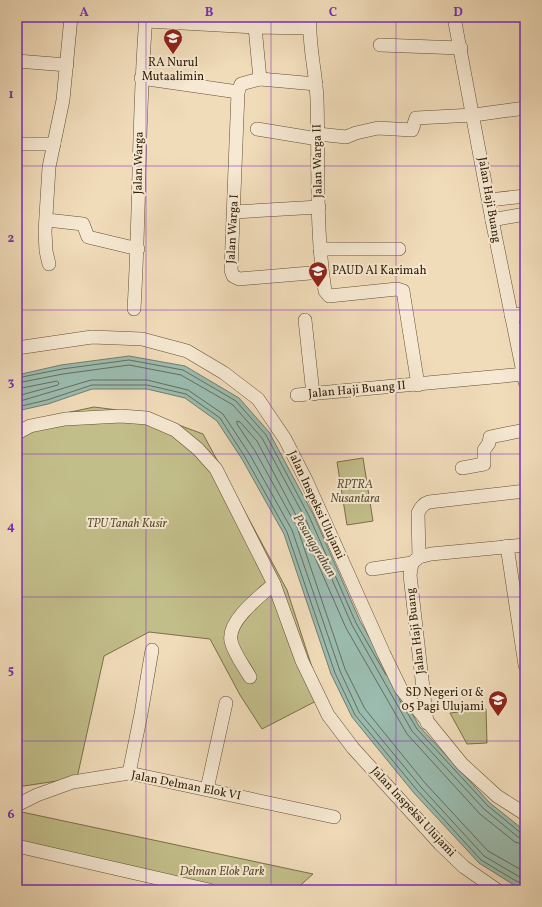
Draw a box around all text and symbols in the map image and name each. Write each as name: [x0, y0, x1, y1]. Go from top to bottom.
text: A: [79, 4, 89, 22]
text: B: [205, 4, 214, 22]
text: C: [329, 4, 337, 22]
text: D: [453, 4, 463, 22]
school or university icon: RA Nurul Mutaalimin: [162, 27, 184, 55]
place label: RA Nurul Mutaalimin: [142, 55, 204, 85]
text: 1: [8, 86, 14, 104]
street label: Jalan Warga II: [309, 124, 327, 198]
street label: Jalan Warga: [130, 131, 148, 195]
street label: Jalan Haji Buang: [474, 156, 504, 244]
street label: Jalan Warga I: [223, 194, 243, 264]
text: 2: [8, 230, 15, 248]
school or university icon: PAUD Al Karimah: [307, 260, 329, 288]
place label: PAUD Al Karimah: [332, 263, 427, 279]
text: 3: [8, 374, 15, 392]
street label: Jalan Haji Buang II: [308, 378, 406, 402]
street label: Jalan Inspeksi Ulujami: [284, 448, 348, 562]
park label: RPTRA Nusantara: [330, 477, 380, 507]
water label: Pesanggrahan: [288, 511, 340, 581]
park label: TPU Tanah Kusir: [87, 516, 168, 532]
text: 4: [7, 518, 15, 536]
street label: Jalan Haji Buang: [403, 587, 429, 675]
text: 5: [8, 662, 14, 680]
place label: SD Negeri 01 & 05 Pagi Ulujami: [402, 685, 484, 715]
school or university icon: SD Negeri 01 & 05 Pagi Ulujami: [487, 689, 509, 717]
street label: Jalan Inspeksi Ulujami: [367, 763, 459, 861]
street label: Jalan Delman Elok VI: [130, 768, 242, 804]
text: 6: [7, 806, 15, 824]
park label: Delman Elok Park: [179, 864, 265, 880]

